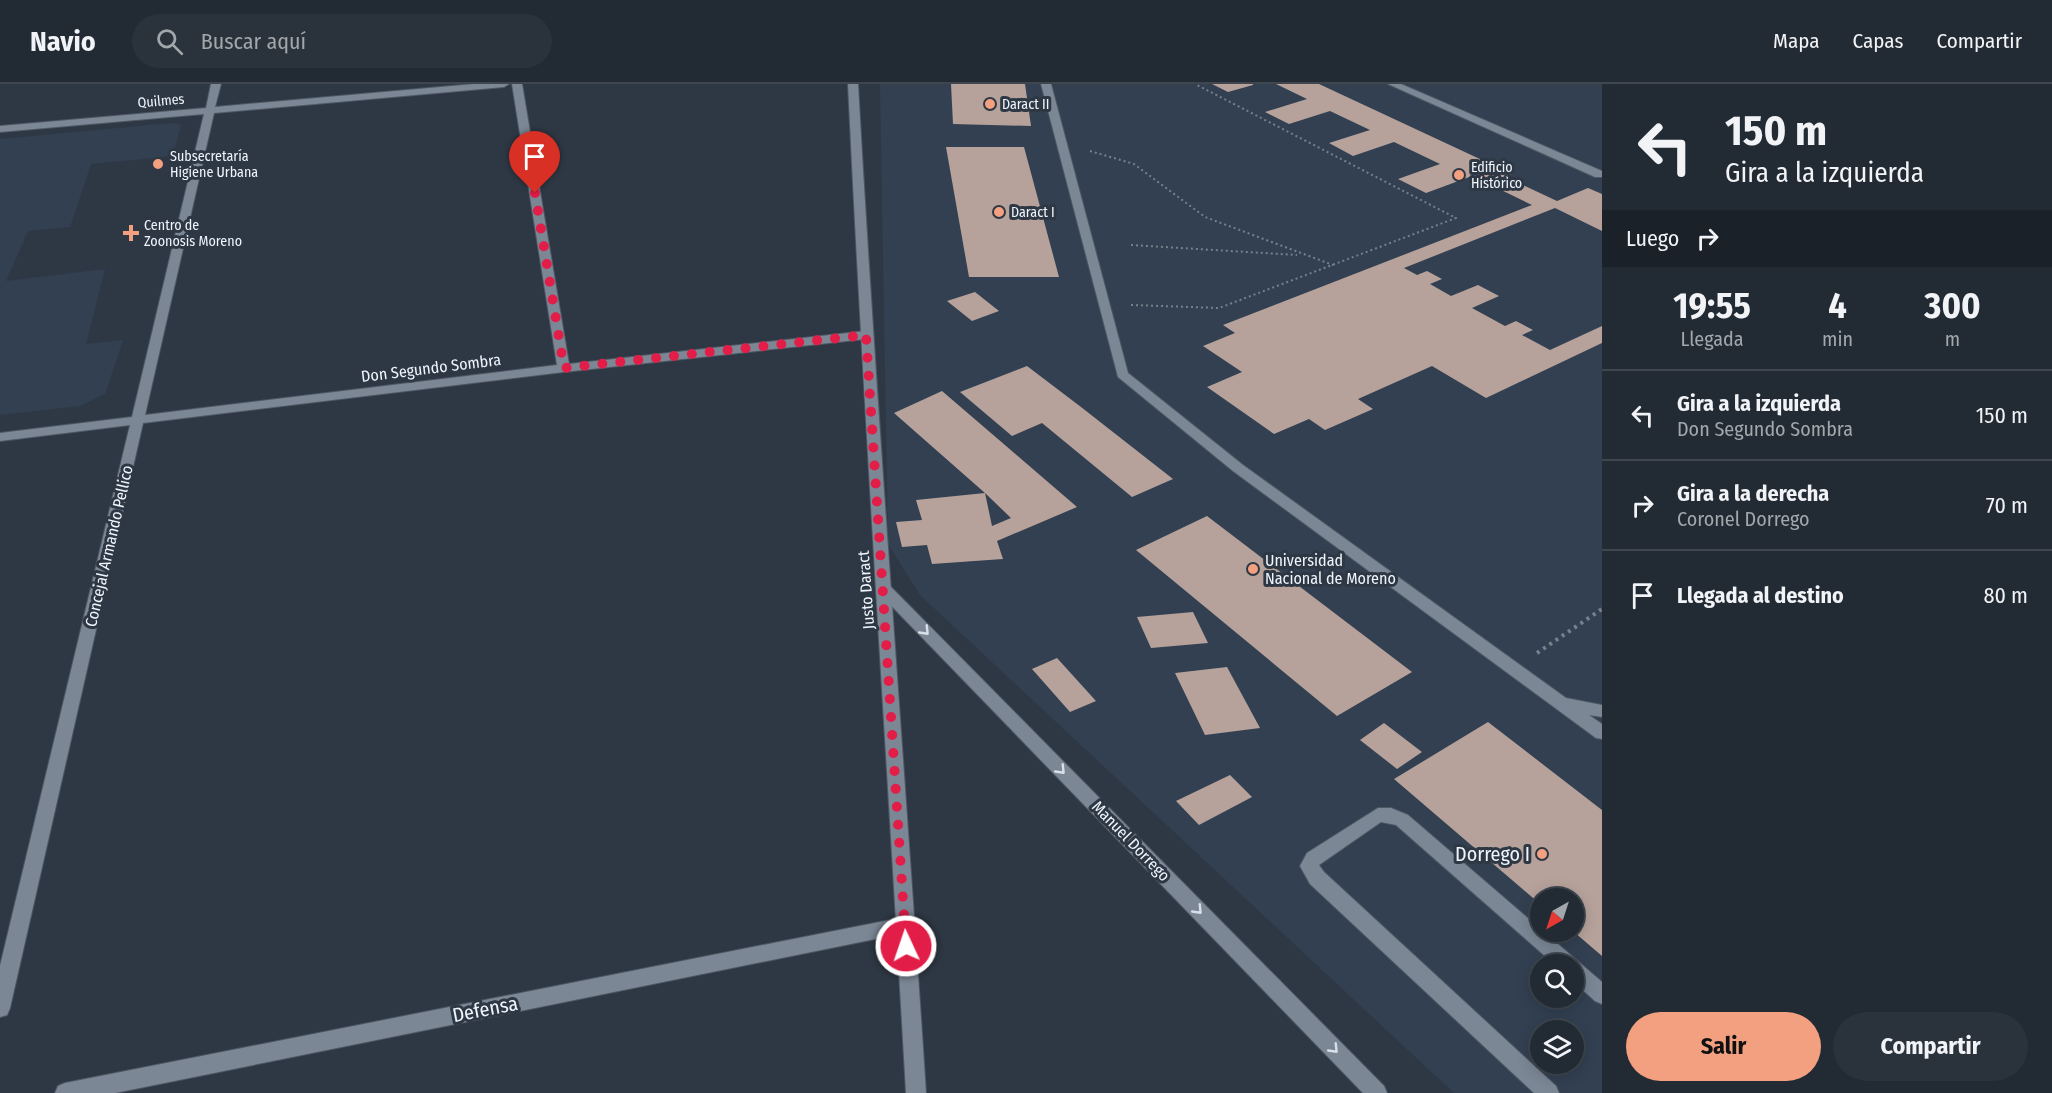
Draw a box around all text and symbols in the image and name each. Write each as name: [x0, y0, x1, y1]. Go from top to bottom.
search box: [132, 14, 552, 68]
text: Navio: [30, 25, 96, 58]
icon: search: [153, 25, 186, 58]
text: Buscar aquí: [201, 28, 306, 55]
text: Mapa: [1773, 28, 1820, 54]
text: Capas: [1853, 28, 1903, 54]
text: Compartir: [1936, 28, 2022, 54]
street label: Quilmes: [137, 90, 185, 112]
place label: Daract II: [1002, 96, 1049, 113]
marker: Daract II: [983, 97, 997, 111]
text: 150 m: [1725, 106, 1827, 156]
icon: left: [1626, 108, 1704, 186]
pin: [509, 131, 560, 193]
icon: arrive: [518, 140, 551, 173]
place label: Subsecretaría Higiene Urbana: [170, 148, 258, 181]
marker: Subsecretaría Higiene Urbana: [151, 157, 165, 171]
text: Gira a la izquierda: [1725, 157, 1924, 189]
place label: Edificio Histórico: [1471, 159, 1522, 192]
marker: Edificio Histórico: [1452, 168, 1466, 182]
place label: Daract I: [1011, 204, 1055, 221]
marker: Daract I: [992, 205, 1006, 219]
place label: Centro de Zoonosis Moreno: [144, 217, 242, 250]
icon: right: [1691, 222, 1724, 255]
marker: Centro de Zoonosis Moreno: [122, 224, 140, 242]
text: Luego: [1626, 225, 1679, 252]
text: 19:55: [1673, 284, 1751, 328]
text: 4: [1828, 284, 1847, 328]
text: 300: [1924, 284, 1981, 328]
text: Llegada: [1681, 327, 1744, 351]
text: min: [1822, 327, 1853, 351]
text: m: [1945, 327, 1960, 351]
street label: Don Segundo Sombra: [360, 350, 502, 386]
text: Gira a la izquierda: [1677, 390, 1841, 417]
icon: left: [1626, 399, 1659, 432]
text: 150 m: [1976, 402, 2028, 429]
text: Don Segundo Sombra: [1677, 417, 1853, 441]
street label: Concejal Armando Pellico: [81, 463, 137, 629]
text: Gira a la derecha: [1677, 480, 1829, 507]
icon: right: [1626, 489, 1659, 522]
text: 70 m: [1986, 492, 2028, 519]
text: Coronel Dorrego: [1677, 507, 1810, 531]
street label: Justo Daract: [854, 549, 878, 630]
place label: Universidad Nacional de Moreno: [1265, 551, 1396, 588]
marker: Universidad Nacional de Moreno: [1246, 562, 1260, 576]
icon: arrive: [1626, 579, 1659, 612]
text: Llegada al destino: [1677, 582, 1844, 609]
text: 80 m: [1983, 582, 2028, 609]
one-way arrow: [917, 624, 928, 635]
one-way arrow: [1054, 763, 1065, 774]
street label: Manuel Dorrego: [1088, 797, 1174, 885]
place label: Dorrego I: [1455, 842, 1530, 866]
marker: Dorrego I: [1535, 847, 1549, 861]
north arrow: [1530, 888, 1584, 942]
map controls: [1530, 888, 1584, 1074]
one-way arrow: [1190, 902, 1201, 913]
position arrow: [874, 914, 938, 978]
button: search: [1530, 954, 1584, 1008]
street label: Defensa: [450, 991, 520, 1027]
button: Salir: [1626, 1012, 1821, 1081]
button: Compartir: [1833, 1012, 2028, 1081]
button: layers: [1530, 1020, 1584, 1074]
one-way arrow: [1327, 1042, 1338, 1053]

